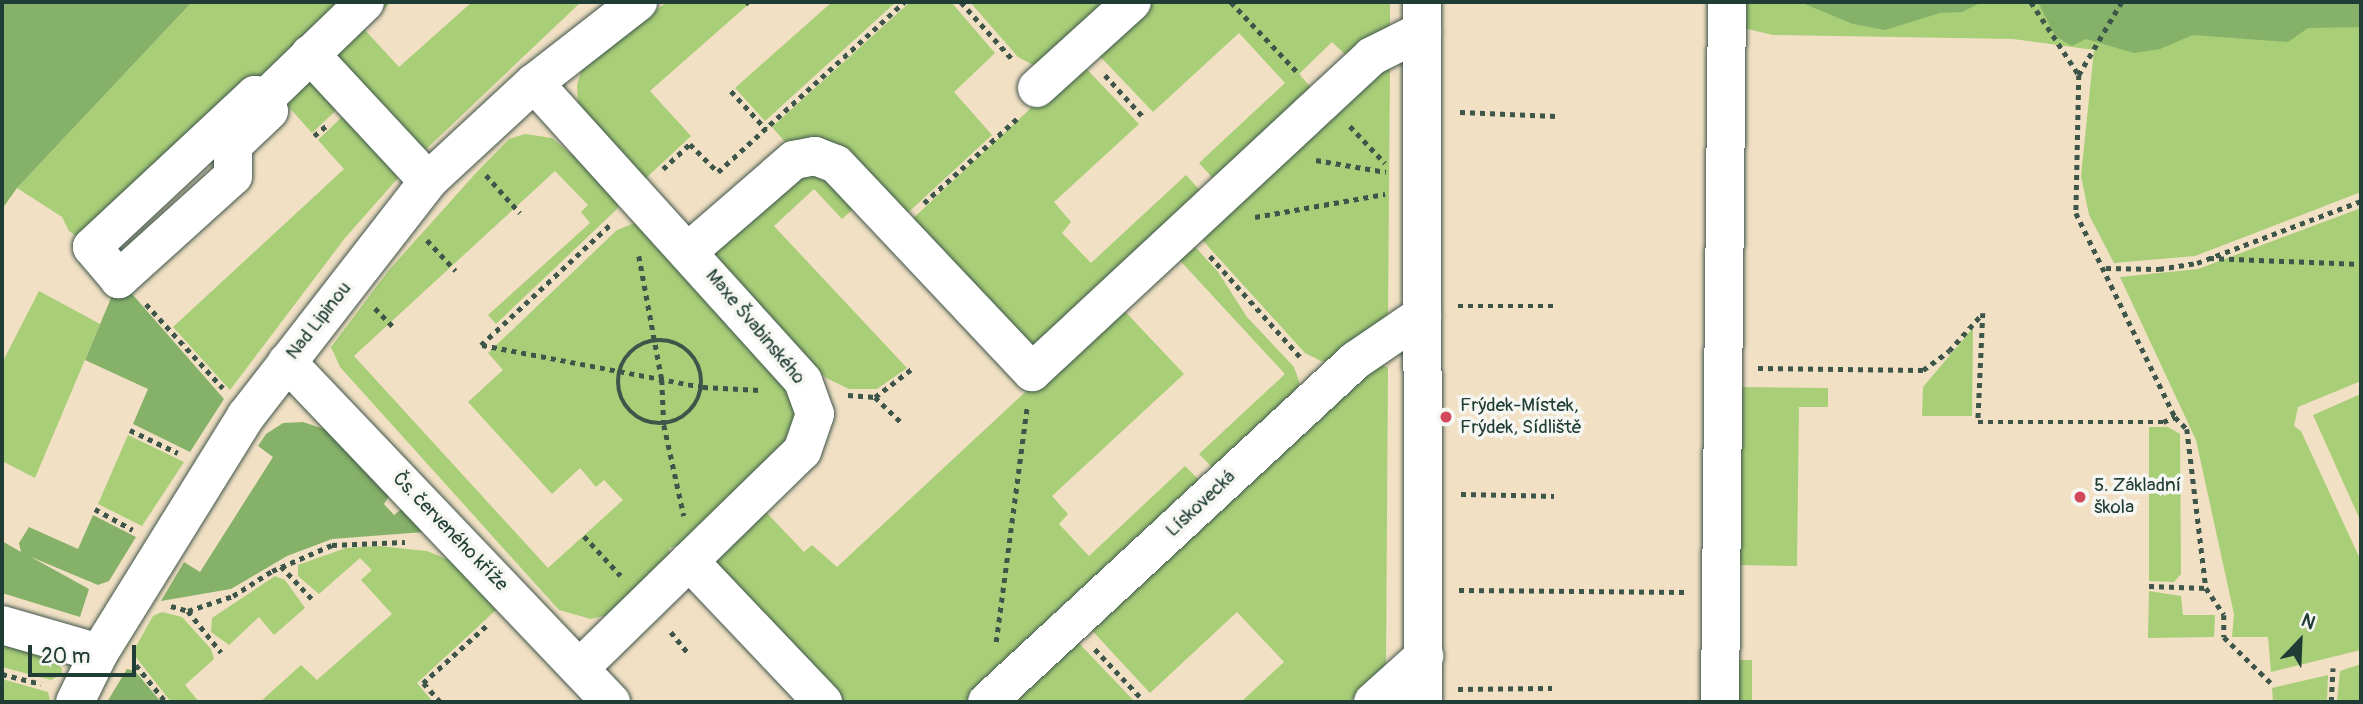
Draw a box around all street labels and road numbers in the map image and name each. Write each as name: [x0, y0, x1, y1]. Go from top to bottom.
street label: Maxe Švabinského: [700, 265, 810, 389]
street label: Nad Lipinou: [282, 278, 356, 364]
street label: Lískovecká: [1161, 466, 1241, 542]
street label: Čs. červeného kříže: [388, 468, 512, 596]

